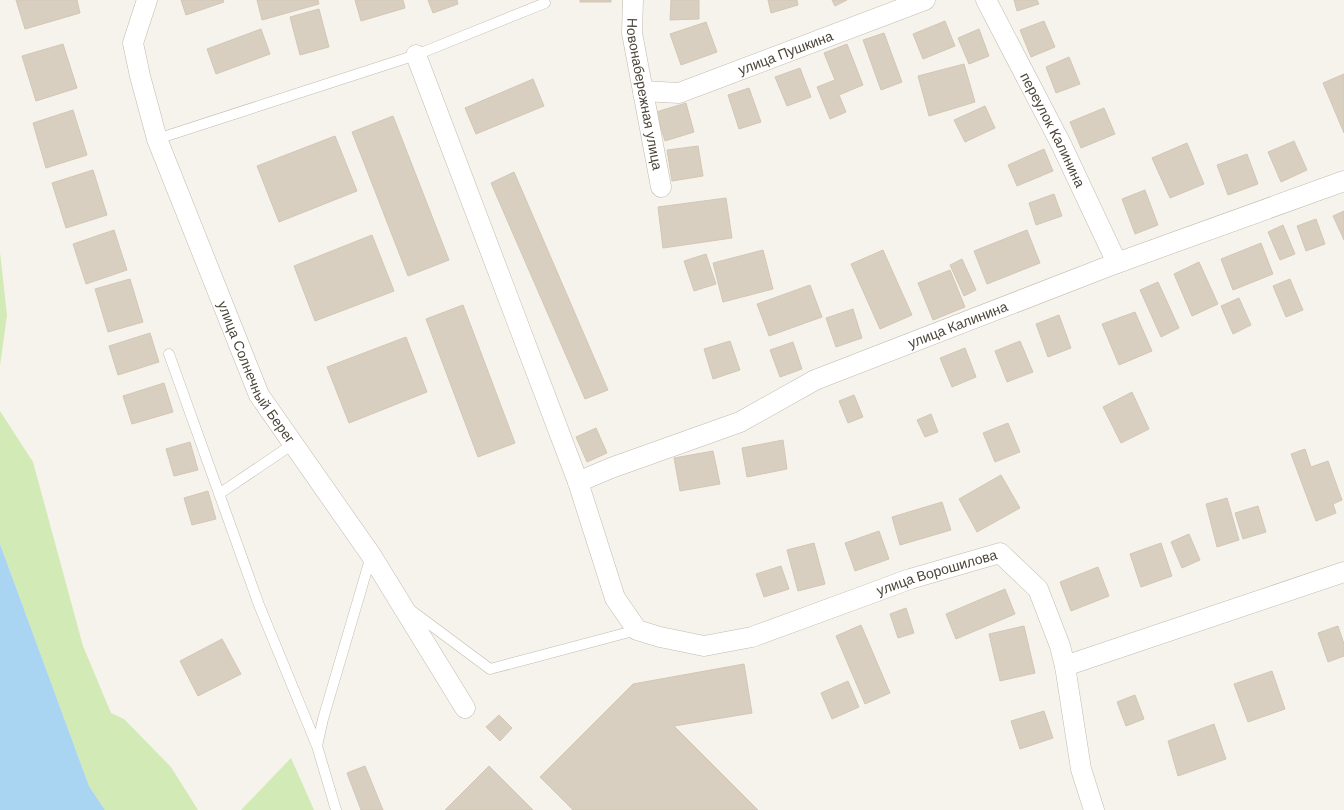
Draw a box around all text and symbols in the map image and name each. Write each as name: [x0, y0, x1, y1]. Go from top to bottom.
street label: Новонабережная улица: [623, 18, 667, 172]
street label: улица Пушкина: [736, 27, 836, 79]
street label: переулок Калинина: [1016, 69, 1089, 190]
street label: улица Калинина: [906, 297, 1010, 352]
street label: улица Солнечный Берег: [213, 298, 299, 447]
street label: улица Ворошилова: [874, 545, 999, 600]

